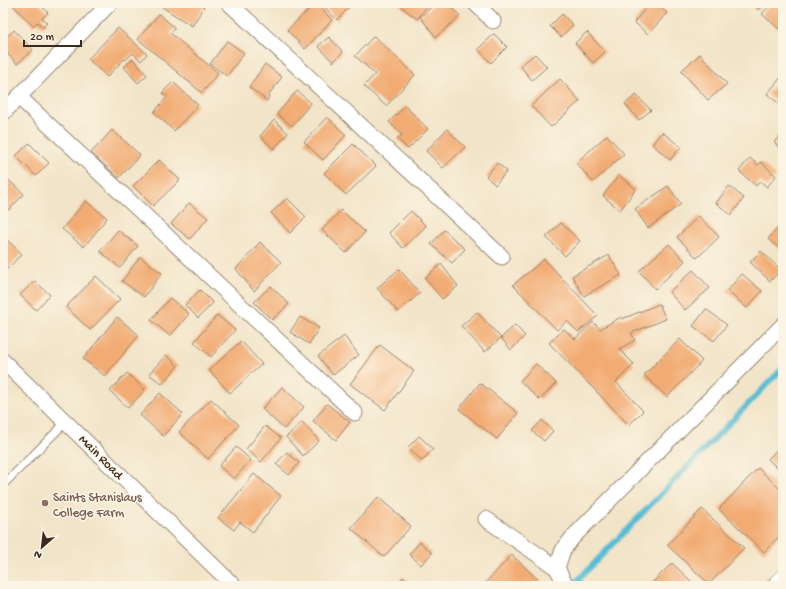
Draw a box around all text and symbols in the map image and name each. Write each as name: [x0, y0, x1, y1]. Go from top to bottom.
scale bar: [24, 22, 81, 48]
text: 20 m: [30, 31, 55, 45]
street label: Main Road: [75, 432, 127, 484]
place label: Saints Stanislaus College Farm: [53, 491, 143, 521]
marker: Saints Stanislaus College Farm: [40, 498, 50, 508]
north arrow: [22, 527, 62, 567]
text: N: [32, 547, 44, 561]

